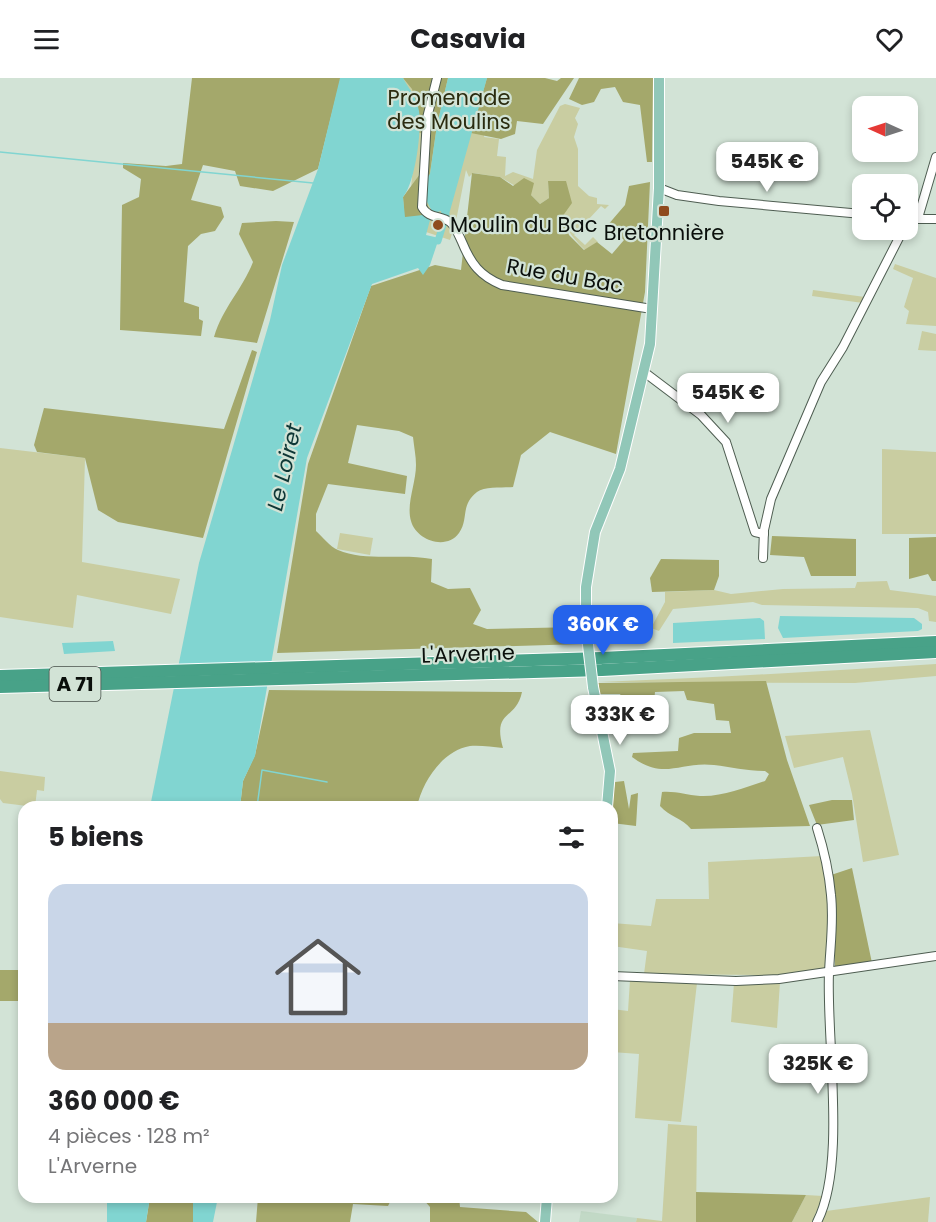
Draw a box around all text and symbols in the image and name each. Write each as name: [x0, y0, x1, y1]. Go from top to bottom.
text: Casavia: [410, 20, 526, 57]
icon: menu: [30, 23, 63, 56]
icon: heart: [873, 23, 906, 56]
park label: Promenade des Moulins: [387, 83, 511, 136]
north arrow: [852, 96, 918, 162]
map controls: [852, 96, 918, 240]
pin: 545K €: [718, 142, 816, 193]
text: 545K €: [730, 147, 804, 175]
button: locate: [852, 174, 918, 240]
marker: Bretonnière: [657, 204, 671, 218]
place label: Moulin du Bac: [450, 210, 597, 239]
marker: Moulin du Bac: [431, 218, 445, 232]
place label: Bretonnière: [604, 218, 724, 247]
street label: Rue du Bac: [505, 251, 626, 300]
pin: 545K €: [679, 373, 777, 424]
text: 545K €: [691, 378, 765, 406]
water label: Le Loiret: [259, 420, 310, 514]
pin: 360K €: [554, 605, 652, 656]
text: 360K €: [567, 610, 639, 638]
street label: L'Arverne: [421, 637, 515, 670]
road number: A 71: [50, 667, 100, 701]
pin: 333K €: [571, 695, 669, 746]
text: 333K €: [585, 700, 655, 728]
text: 5 biens: [48, 819, 144, 855]
icon: filters: [555, 821, 588, 854]
icon: home: [264, 923, 372, 1031]
pin: 325K €: [769, 1044, 867, 1095]
text: 325K €: [783, 1049, 853, 1077]
text: 360 000 €: [48, 1083, 180, 1119]
text: 4 pièces · 128 m²: [48, 1122, 210, 1150]
text: L'Arverne: [48, 1152, 137, 1180]

